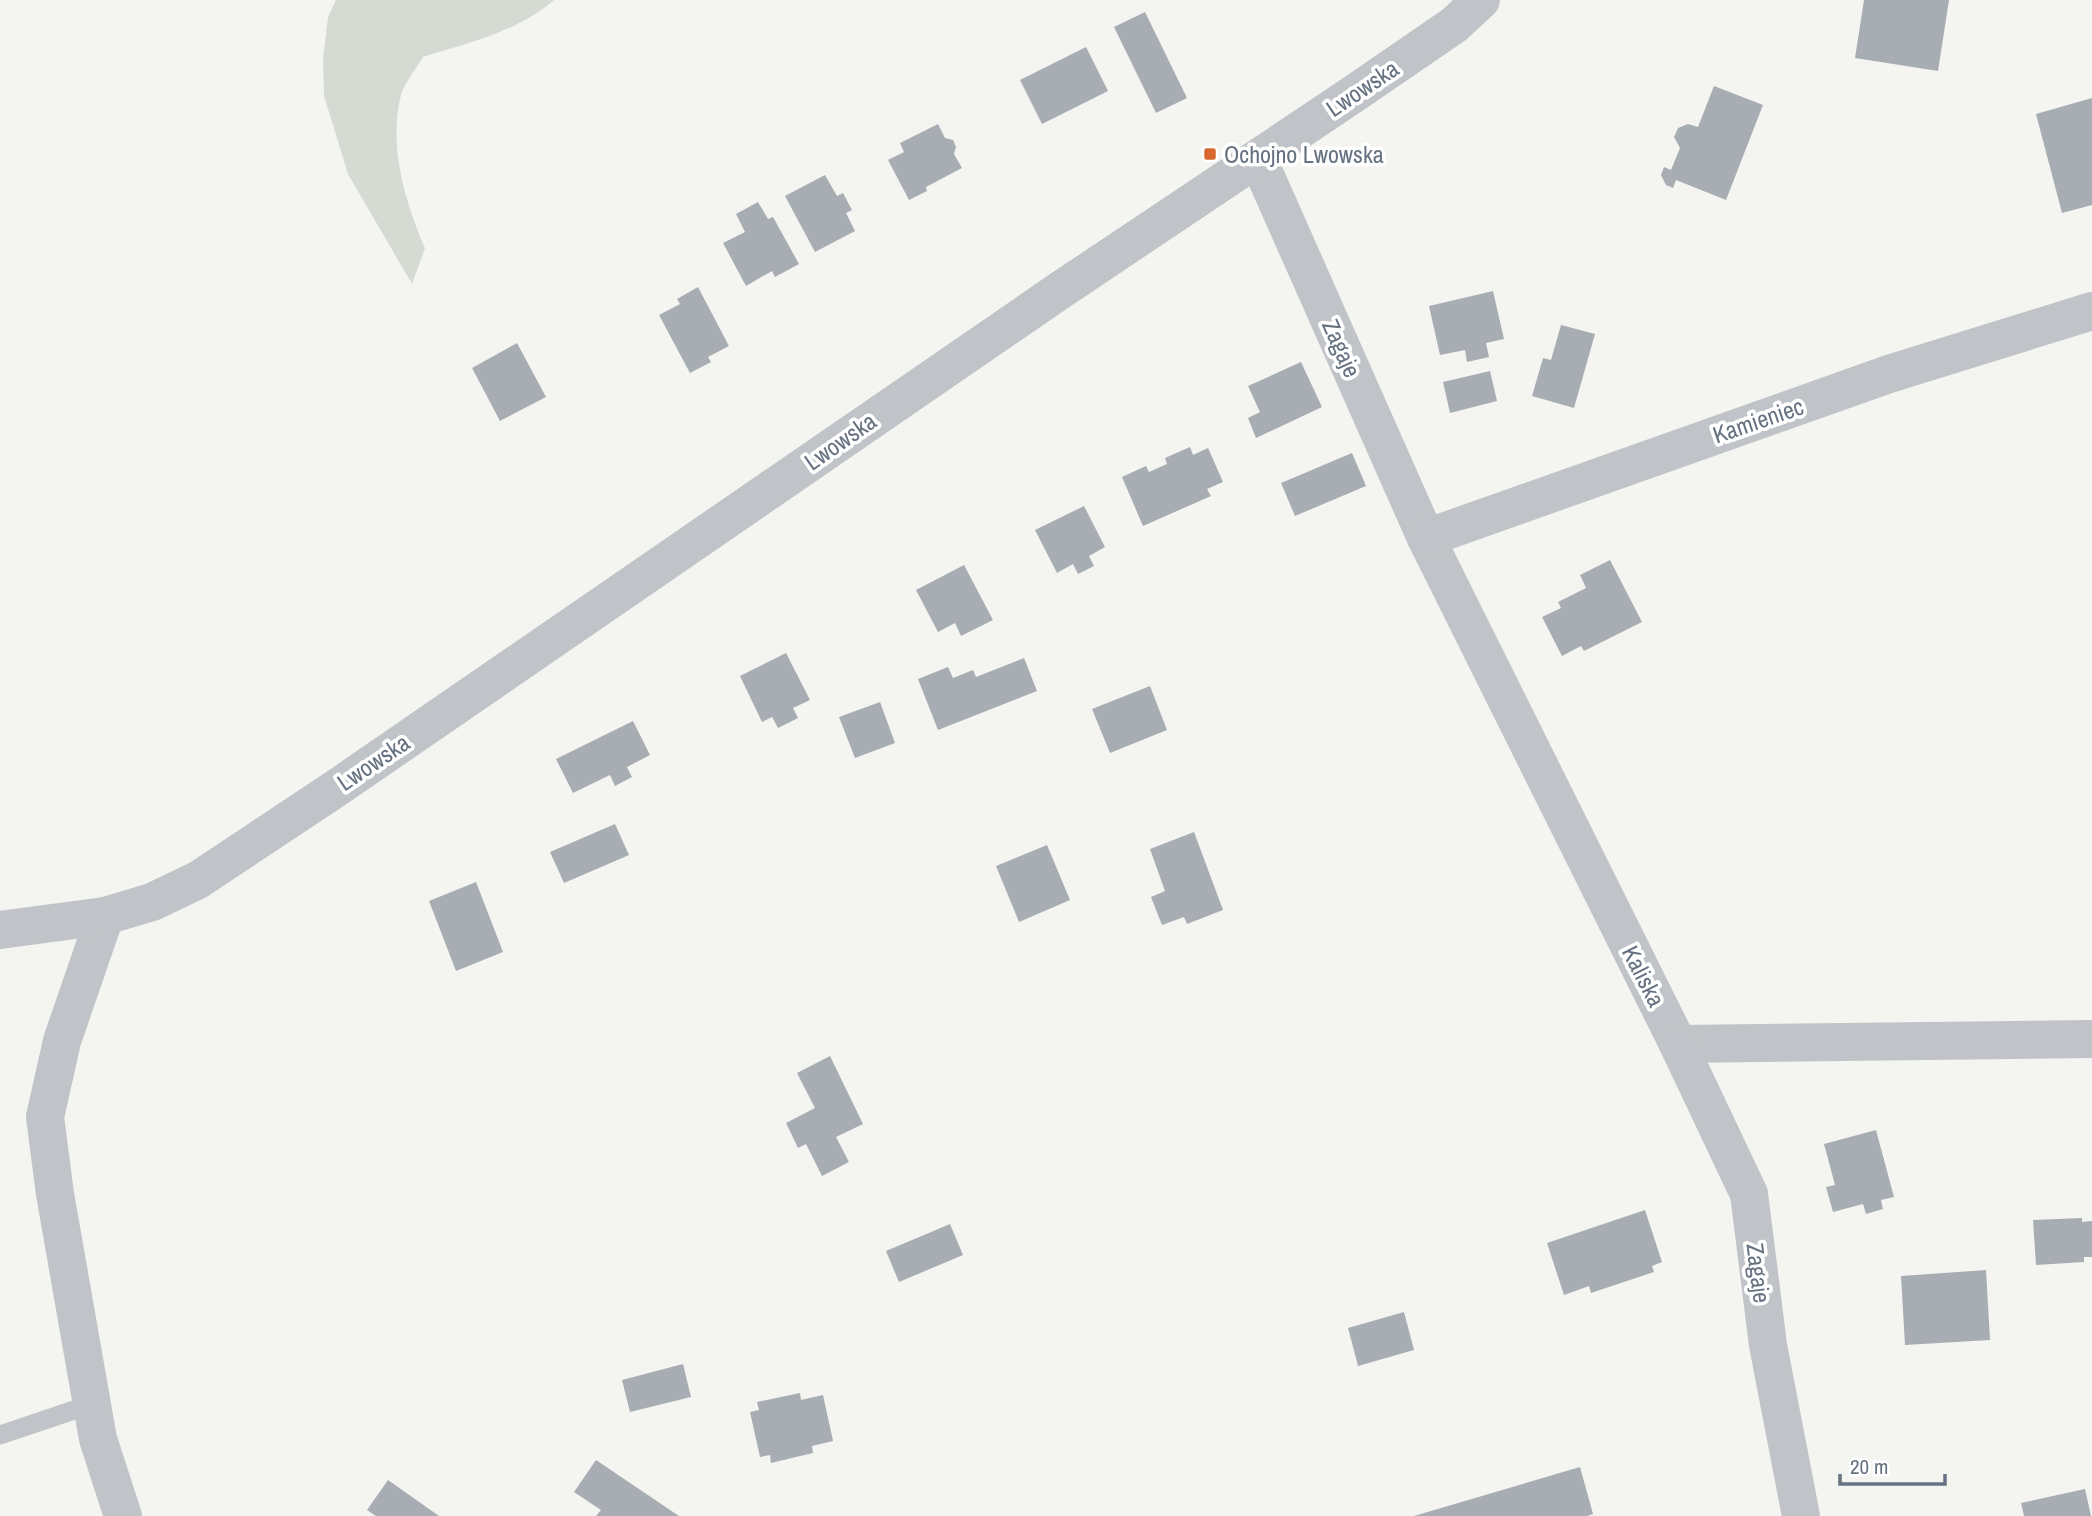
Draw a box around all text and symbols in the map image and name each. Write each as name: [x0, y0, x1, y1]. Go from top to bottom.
street label: Lwowska: [1320, 52, 1405, 124]
place label: Ochojno Lwowska: [1224, 138, 1384, 170]
marker: Ochojno Lwowska: [1202, 146, 1218, 162]
street label: Zagaje: [1315, 314, 1369, 382]
street label: Kamieniec: [1708, 390, 1808, 450]
street label: Lwowska: [798, 405, 882, 477]
street label: Lwowska: [331, 726, 416, 798]
street label: Kaliska: [1615, 940, 1673, 1012]
street label: Zagaje: [1739, 1241, 1779, 1305]
scale bar: [1840, 1442, 1945, 1486]
text: 20 m: [1850, 1452, 1888, 1481]

